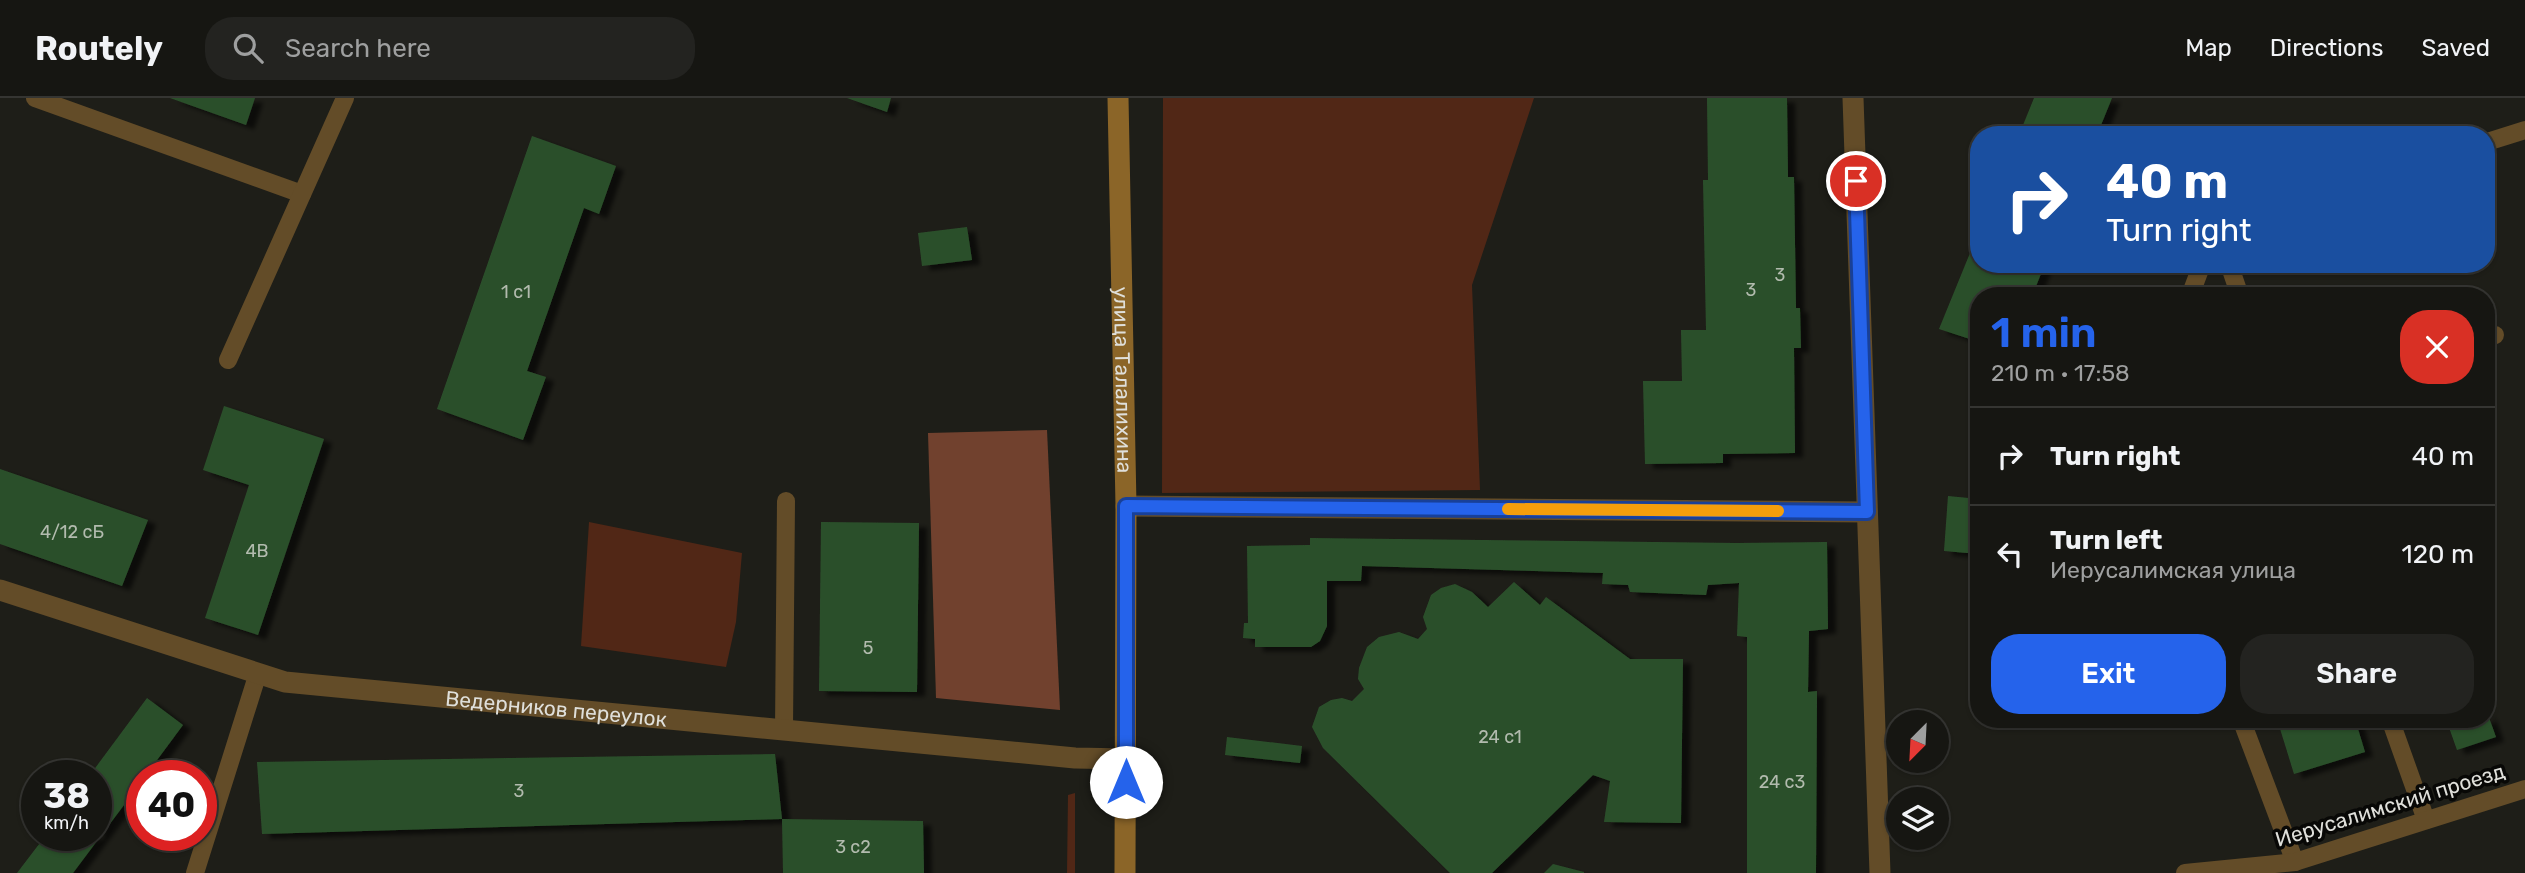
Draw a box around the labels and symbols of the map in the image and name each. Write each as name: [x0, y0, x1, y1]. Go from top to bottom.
pin: [1826, 151, 1886, 211]
house number: 3: [1775, 264, 1785, 286]
house number: 3: [1746, 279, 1756, 301]
house number: 1 с1: [501, 281, 531, 303]
street label: улица Талалихина: [1109, 286, 1138, 473]
house number: 4/12 сБ: [40, 521, 104, 543]
house number: 4В: [245, 540, 269, 562]
house number: 5: [863, 637, 873, 659]
street label: Ведерников переулок: [444, 685, 668, 731]
north arrow: [1886, 710, 1950, 774]
house number: 24 с1: [1478, 726, 1522, 748]
position arrow: [1089, 745, 1163, 819]
street label: Иерусалимский проезд: [2272, 758, 2508, 852]
speed limit sign: 40: [126, 760, 217, 851]
house number: 24 с3: [1759, 771, 1805, 793]
house number: 3: [514, 780, 524, 802]
house number: 3 с2: [835, 836, 871, 858]

